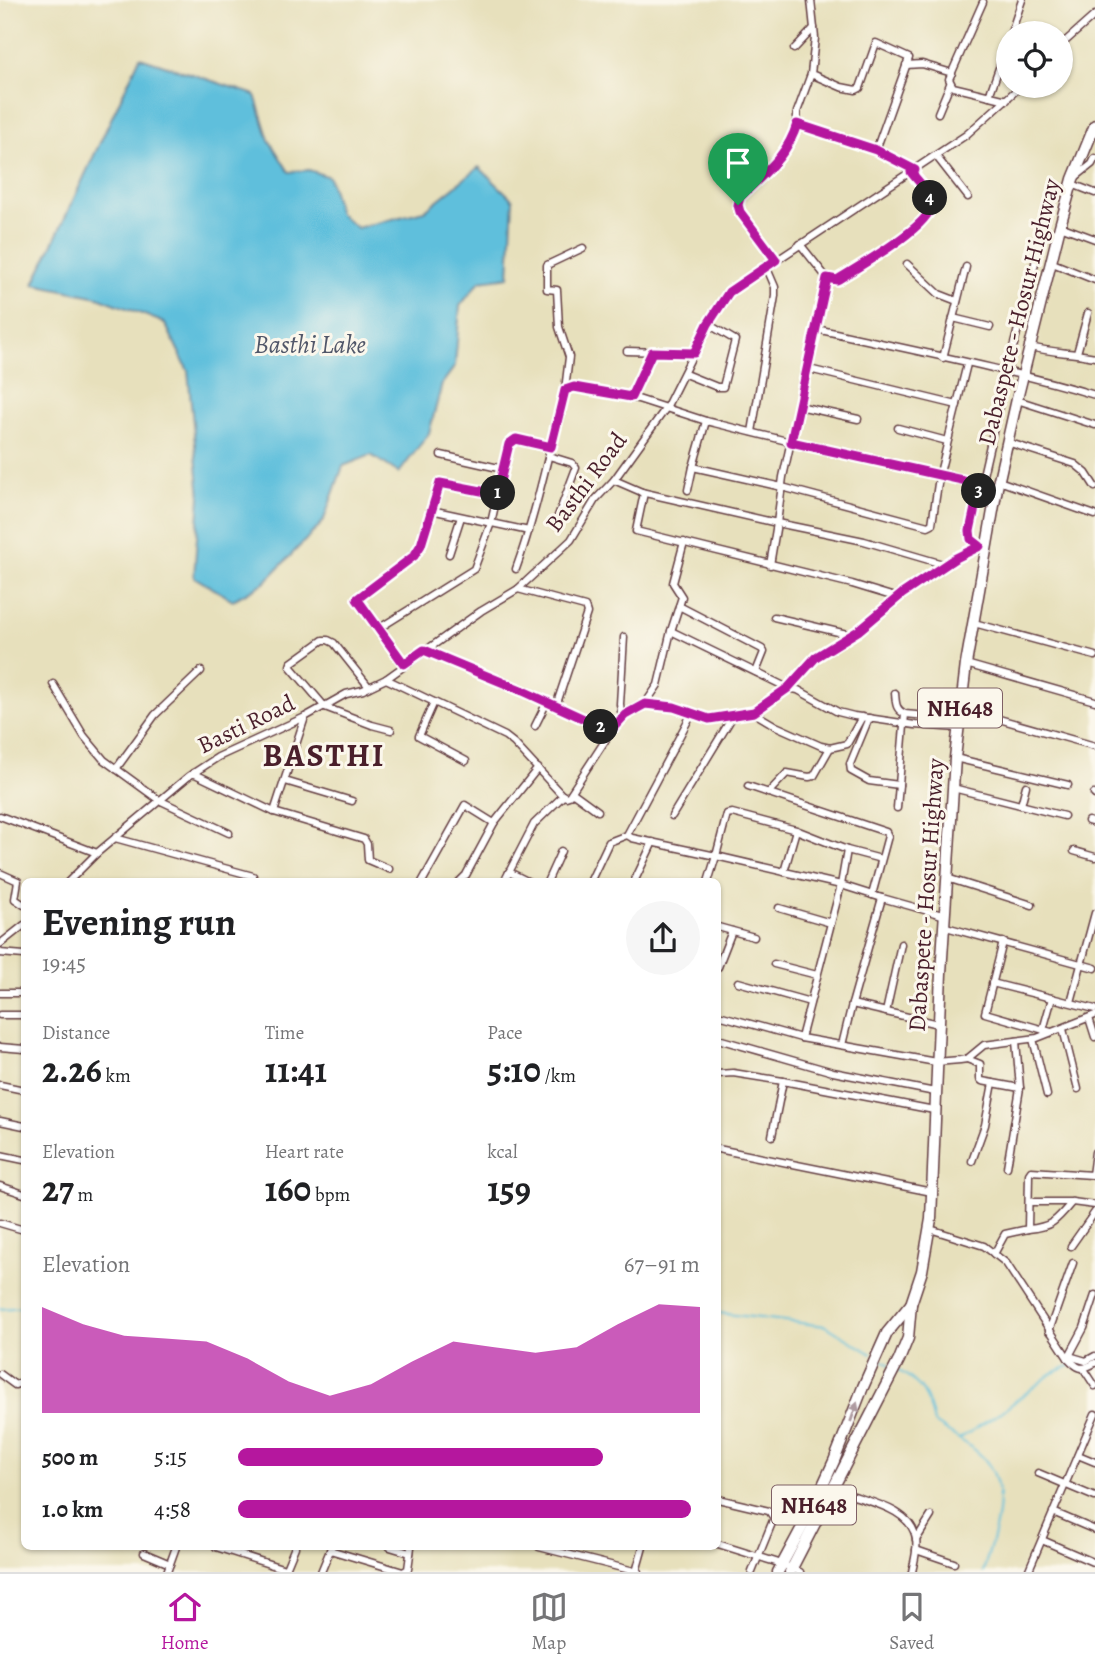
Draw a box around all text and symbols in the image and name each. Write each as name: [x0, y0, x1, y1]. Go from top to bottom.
map controls: [996, 21, 1073, 98]
button: locate: [996, 21, 1073, 98]
pin: [708, 133, 768, 205]
icon: arrive: [719, 144, 757, 182]
street label: Dabaspete - Hosur Highway: [970, 175, 1068, 449]
pin: 4: [912, 180, 948, 216]
text: 4: [925, 184, 934, 210]
water label: Basthi Lake: [254, 327, 366, 362]
street label: Basthi Road: [538, 425, 634, 539]
pin: 3: [962, 474, 996, 508]
pin: 1: [480, 476, 516, 510]
text: 3: [974, 477, 983, 503]
text: 1: [494, 479, 501, 505]
street label: Basti Road: [192, 687, 300, 761]
road number: NH648: [918, 688, 1002, 728]
pin: 2: [584, 710, 618, 744]
text: 2: [596, 713, 605, 739]
district label: BASTHI: [262, 733, 386, 777]
street label: Dabaspete - Hosur Highway: [900, 757, 952, 1033]
text: Evening run: [42, 896, 236, 948]
button: share: [626, 901, 700, 975]
text: 19:45: [42, 948, 86, 979]
text: Distance: [42, 1020, 110, 1046]
text: Time: [265, 1020, 304, 1046]
text: Pace: [487, 1020, 523, 1046]
text: 2.26: [42, 1046, 102, 1094]
text: 11:41: [265, 1046, 327, 1094]
text: 5:10: [487, 1046, 541, 1094]
text: km: [102, 1063, 131, 1089]
text: /km: [541, 1063, 576, 1089]
text: Elevation: [42, 1139, 115, 1165]
text: Heart rate: [265, 1139, 344, 1165]
text: kcal: [487, 1139, 518, 1165]
text: 27: [42, 1165, 74, 1213]
text: 160: [265, 1165, 311, 1213]
text: 159: [487, 1165, 531, 1213]
text: m: [74, 1182, 93, 1208]
text: bpm: [311, 1182, 350, 1208]
text: Elevation: [42, 1249, 130, 1280]
text: 67–91 m: [624, 1249, 700, 1280]
one-way arrow: [849, 1401, 860, 1422]
text: 500 m: [42, 1442, 98, 1473]
text: 5:15: [154, 1442, 187, 1473]
road number: NH648: [772, 1486, 856, 1524]
text: 1.0 km: [42, 1494, 103, 1525]
text: 4:58: [154, 1494, 191, 1525]
tab: Home: [161, 1588, 208, 1656]
tab: Map: [530, 1588, 568, 1656]
tab: Saved: [889, 1588, 934, 1656]

